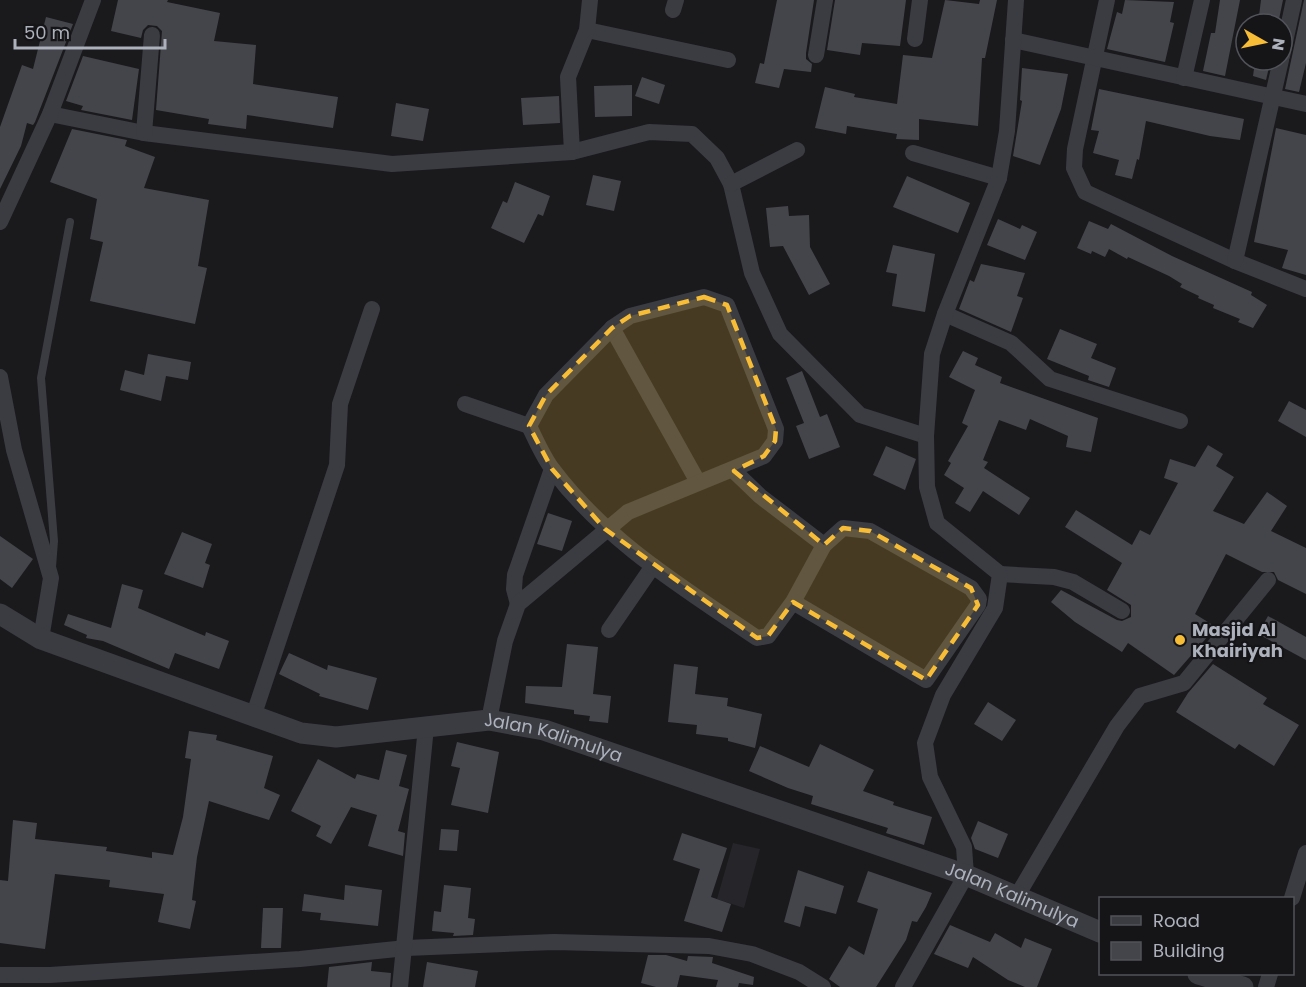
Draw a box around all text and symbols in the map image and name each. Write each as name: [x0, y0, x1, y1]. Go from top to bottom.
scale bar: [15, 12, 165, 50]
north arrow: [1234, 12, 1294, 72]
text: 50 m: [24, 20, 70, 45]
text: N: [1266, 37, 1291, 52]
place label: Masjid Al Khairiyah: [1192, 617, 1283, 663]
marker: Masjid Al Khairiyah: [1173, 633, 1187, 647]
street label: Jalan Kalimulya: [482, 707, 626, 768]
street label: Jalan Kalimulya: [942, 856, 1083, 934]
legend: [1099, 897, 1294, 975]
text: Road: [1153, 908, 1200, 933]
text: Building: [1153, 938, 1225, 963]

